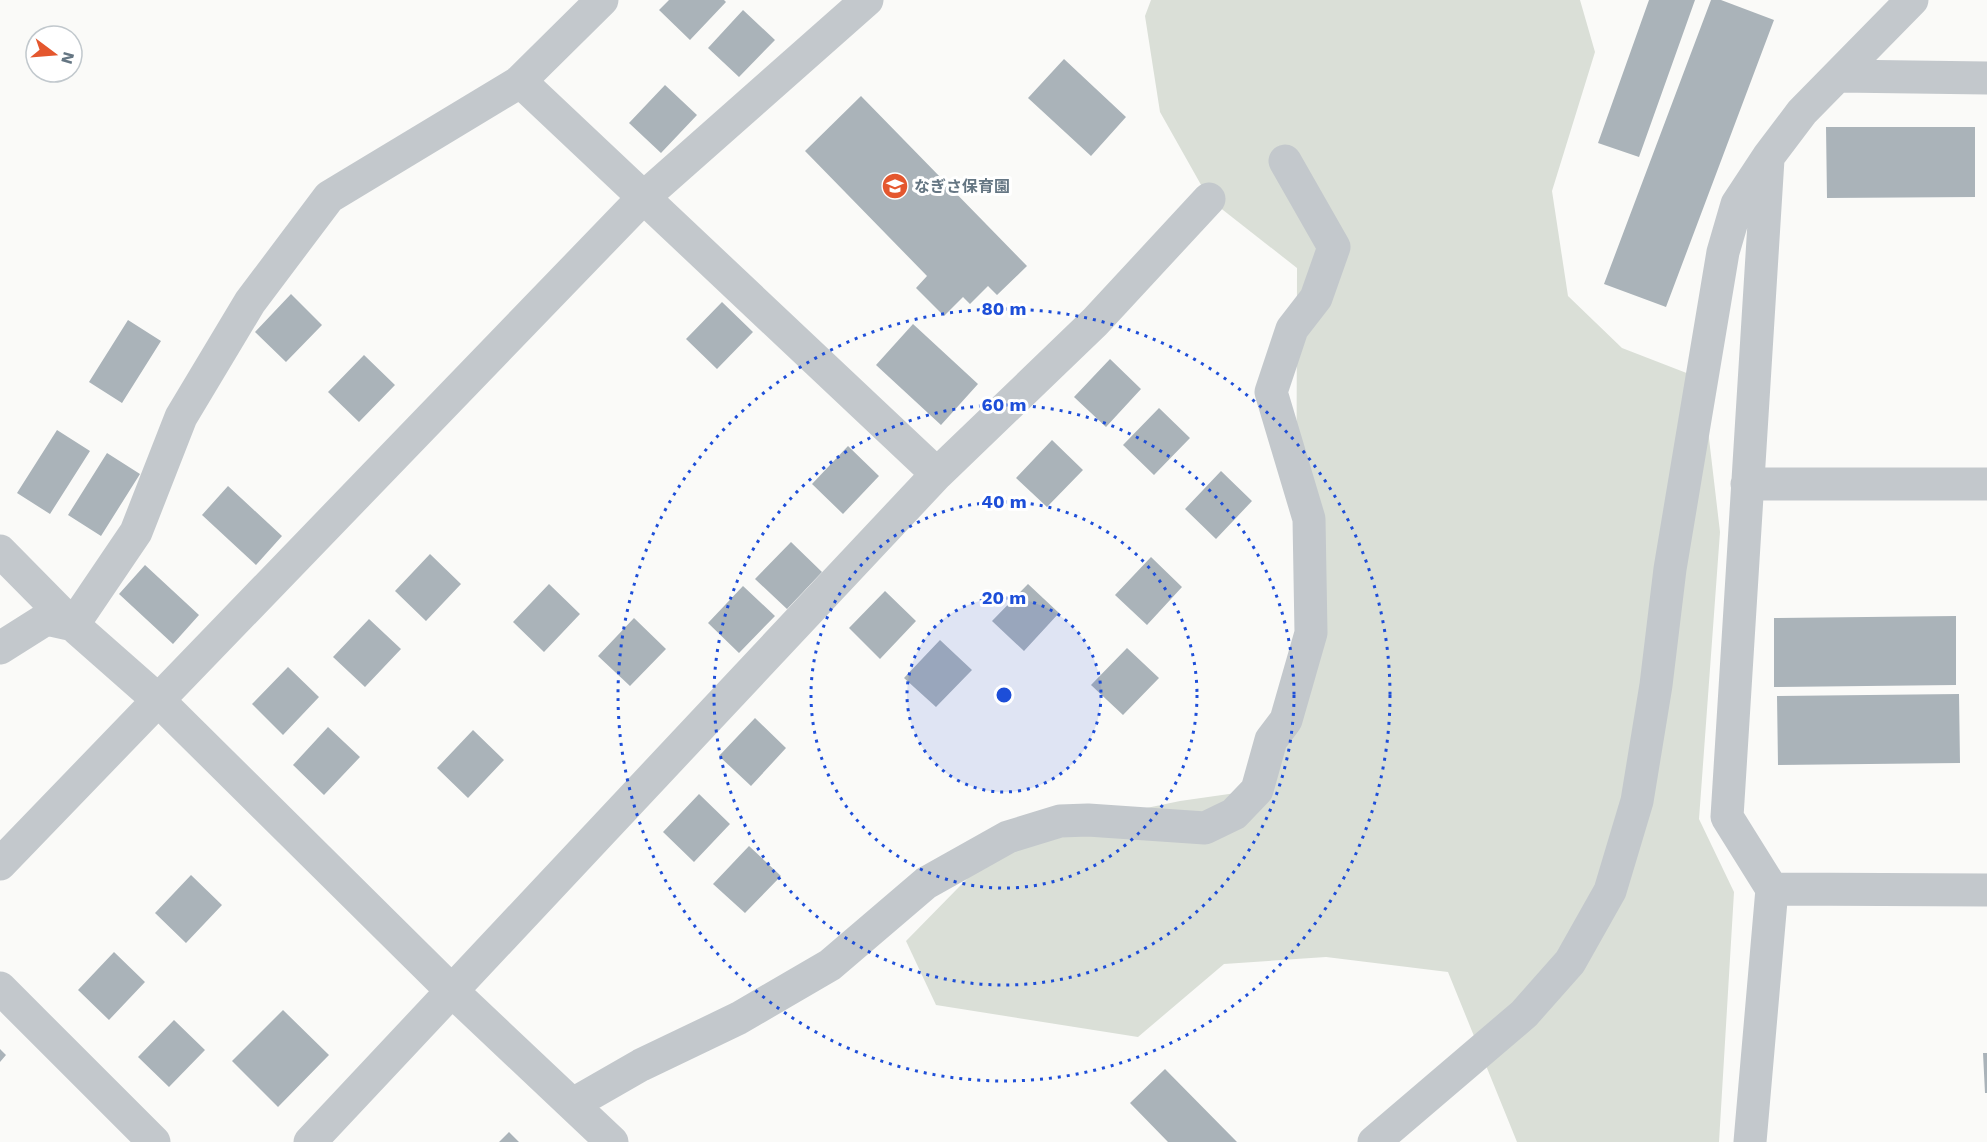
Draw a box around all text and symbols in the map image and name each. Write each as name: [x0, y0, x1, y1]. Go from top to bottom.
north arrow: [24, 24, 84, 84]
text: N: [57, 50, 79, 66]
school or university icon: なぎさ保育園: [880, 171, 910, 201]
place label: なぎさ保育園: [914, 177, 1010, 196]
text: 80 m: [982, 298, 1026, 319]
text: 60 m: [982, 394, 1026, 415]
text: 40 m: [981, 491, 1027, 512]
text: 20 m: [982, 587, 1026, 608]
centre of rings: [994, 685, 1014, 705]

